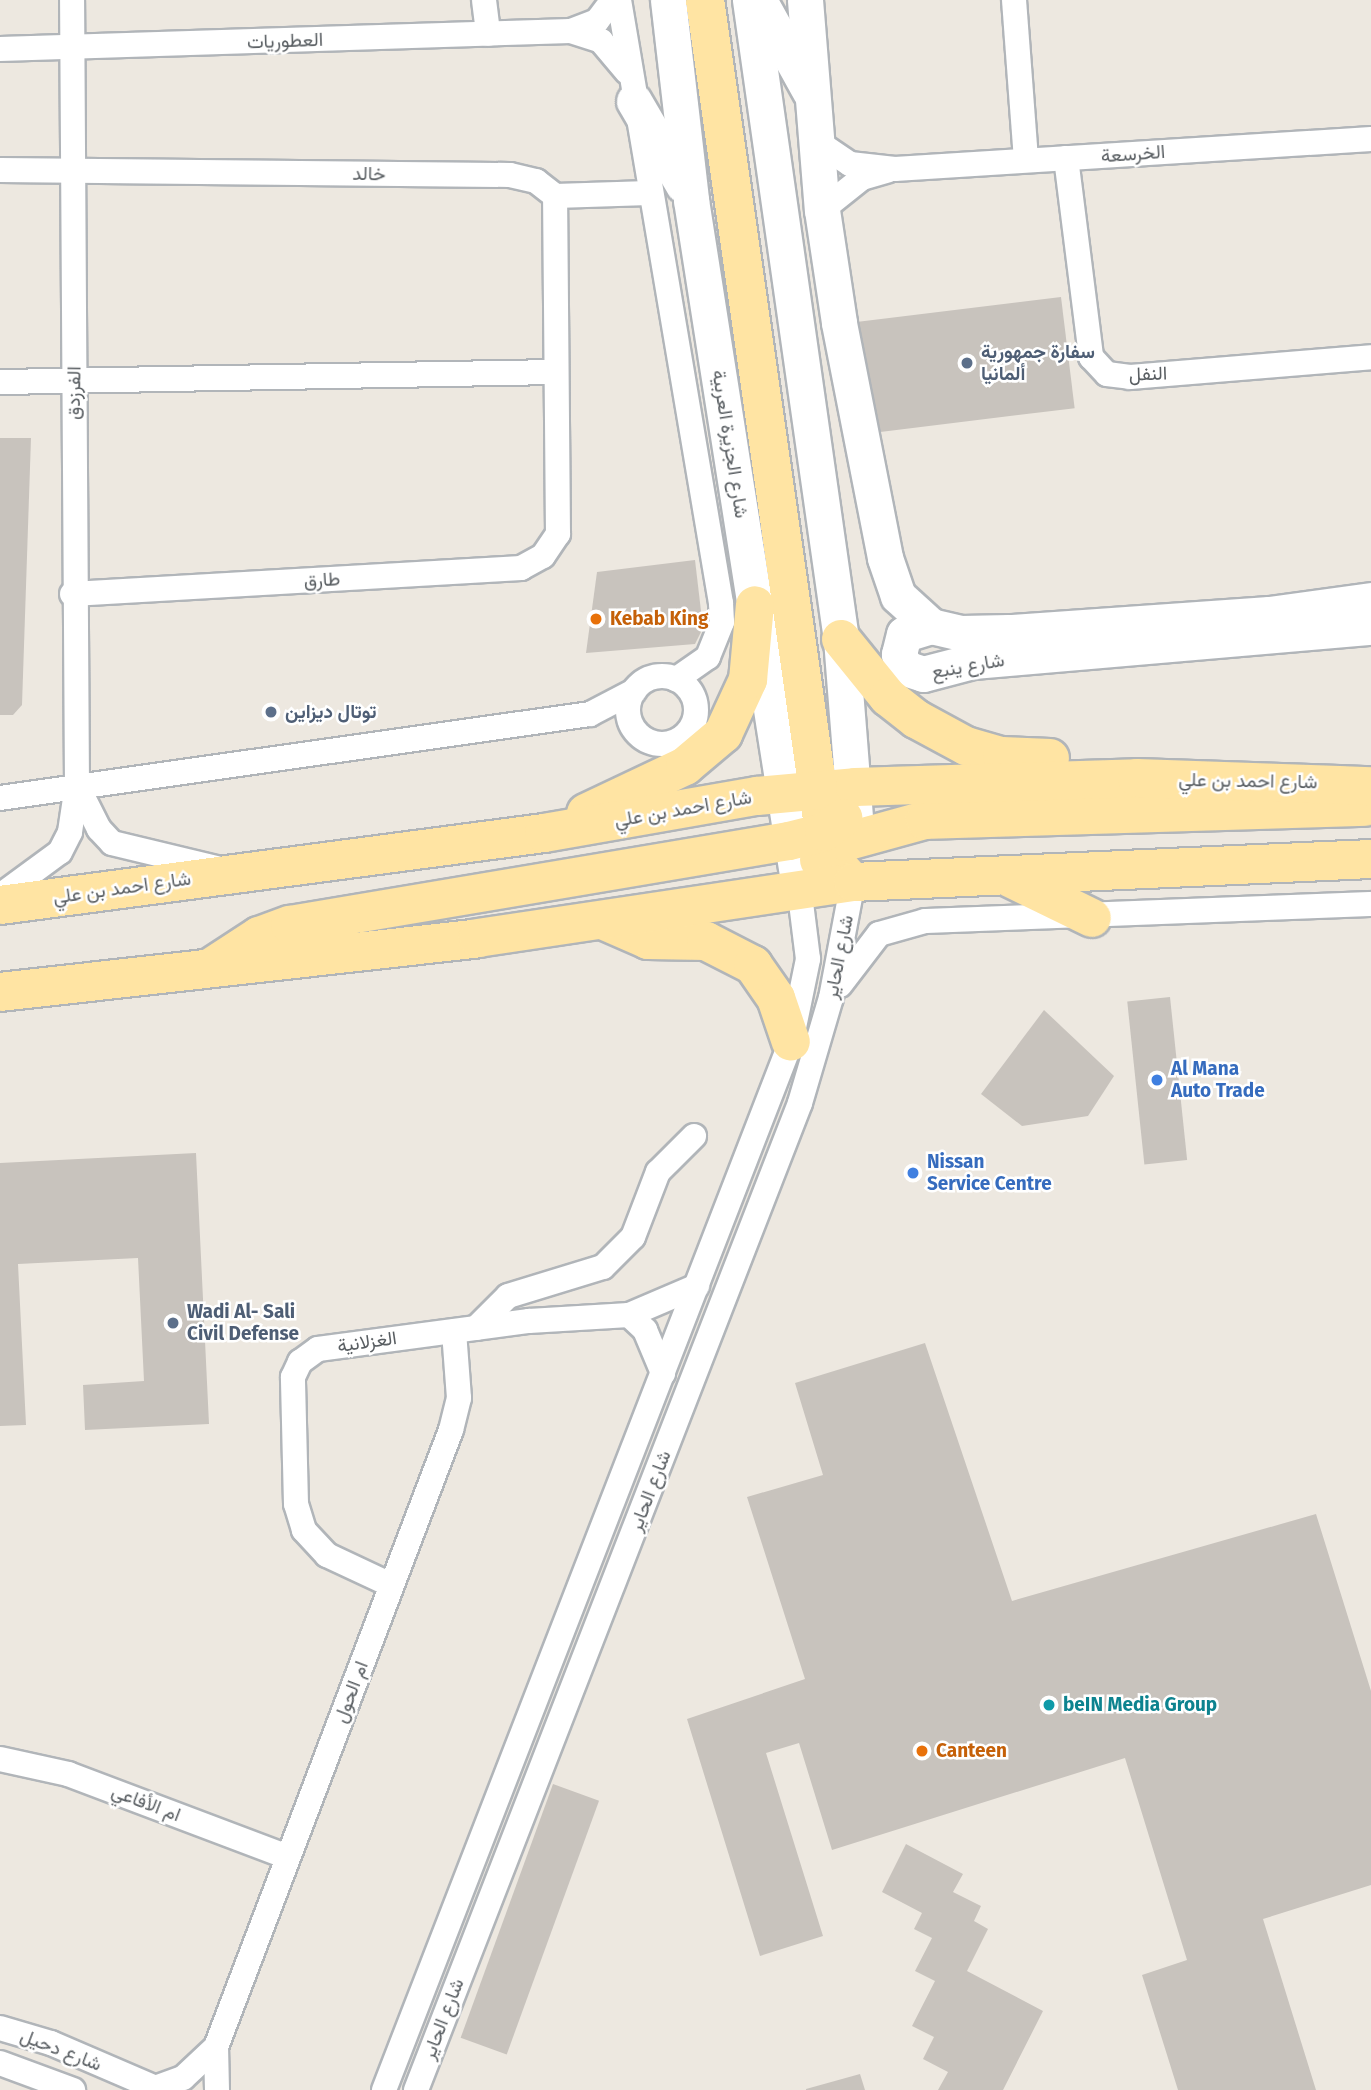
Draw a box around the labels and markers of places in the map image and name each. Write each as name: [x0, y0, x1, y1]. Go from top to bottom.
place label: سفارة جمهورية ألمانيا: [981, 341, 1095, 385]
marker: سفارة جمهورية ألمانيا: [959, 355, 975, 371]
place label: Kebab King: [610, 608, 708, 630]
marker: Kebab King: [588, 611, 604, 627]
place label: توتال ديزاين: [285, 701, 376, 723]
marker: توتال ديزاين: [263, 704, 279, 720]
place label: Al Mana Auto Trade: [1171, 1058, 1265, 1102]
marker: Al Mana Auto Trade: [1149, 1072, 1165, 1088]
place label: Nissan Service Centre: [927, 1151, 1052, 1195]
marker: Nissan Service Centre: [905, 1165, 921, 1181]
place label: Wadi Al- Sali Civil Defense: [187, 1301, 299, 1345]
marker: Wadi Al- Sali Civil Defense: [165, 1315, 181, 1331]
place label: beIN Media Group: [1063, 1694, 1217, 1716]
marker: beIN Media Group: [1041, 1697, 1057, 1713]
place label: Canteen: [936, 1740, 1007, 1762]
marker: Canteen: [914, 1743, 930, 1759]

